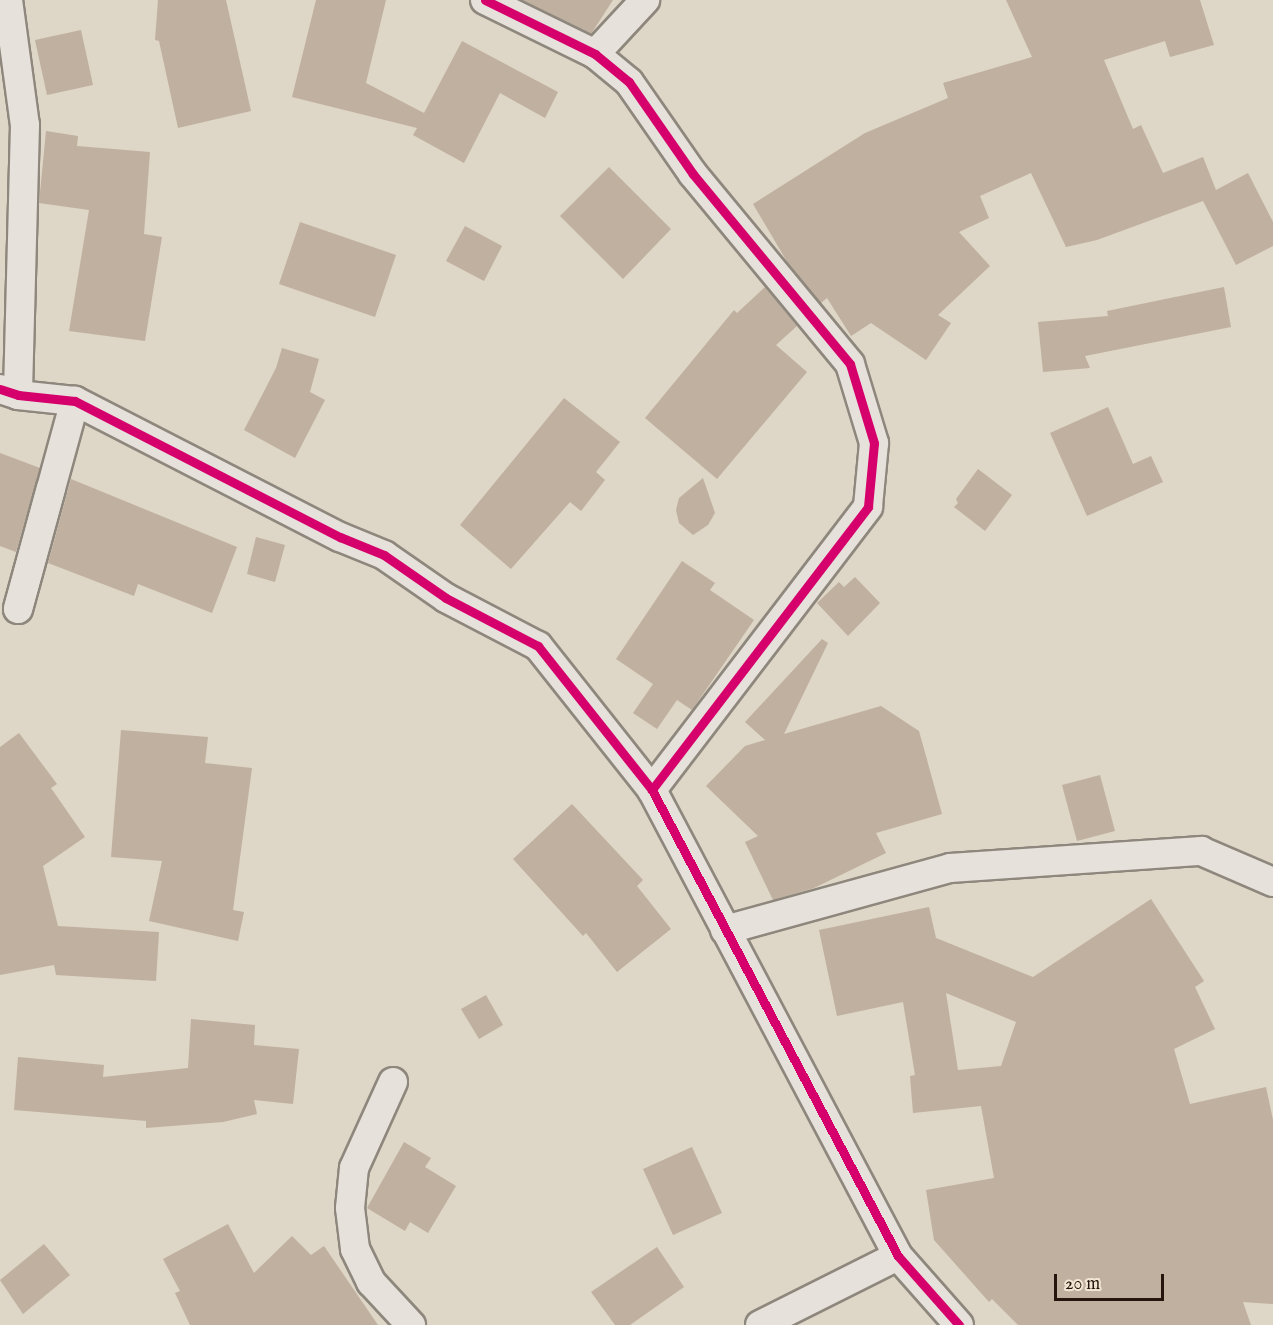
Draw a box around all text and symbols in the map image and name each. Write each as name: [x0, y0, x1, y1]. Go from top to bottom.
scale bar: [1057, 1262, 1166, 1300]
text: 20 m: [1065, 1273, 1100, 1296]

